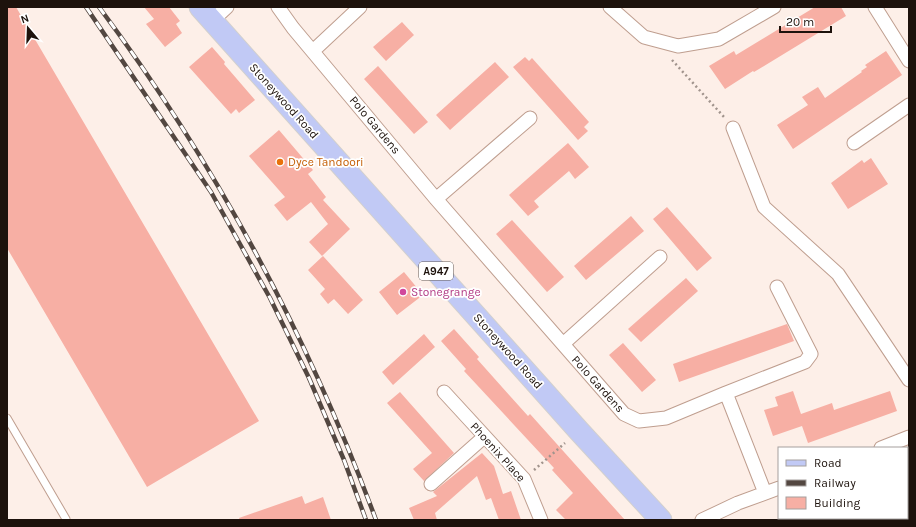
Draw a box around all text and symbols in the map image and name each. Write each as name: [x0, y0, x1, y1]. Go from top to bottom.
north arrow: [8, 8, 48, 48]
scale bar: [780, 8, 831, 34]
text: N: [19, 12, 31, 26]
text: 20 m: [786, 15, 814, 29]
street label: Stoneywood Road: [246, 60, 322, 142]
street label: Polo Gardens: [347, 93, 403, 157]
place label: Dyce Tandoori: [288, 155, 364, 169]
marker: Dyce Tandoori: [275, 157, 285, 167]
road number: A947: [419, 262, 453, 280]
place label: Stonegrange: [411, 285, 481, 299]
marker: Stonegrange: [398, 287, 408, 297]
street label: Stoneywood Road: [470, 310, 546, 392]
street label: Polo Gardens: [569, 353, 627, 415]
street label: Phoenix Place: [468, 419, 528, 485]
legend: [778, 447, 908, 519]
text: Road: [814, 456, 842, 470]
text: Railway: [814, 476, 856, 490]
text: Building: [814, 496, 861, 510]

